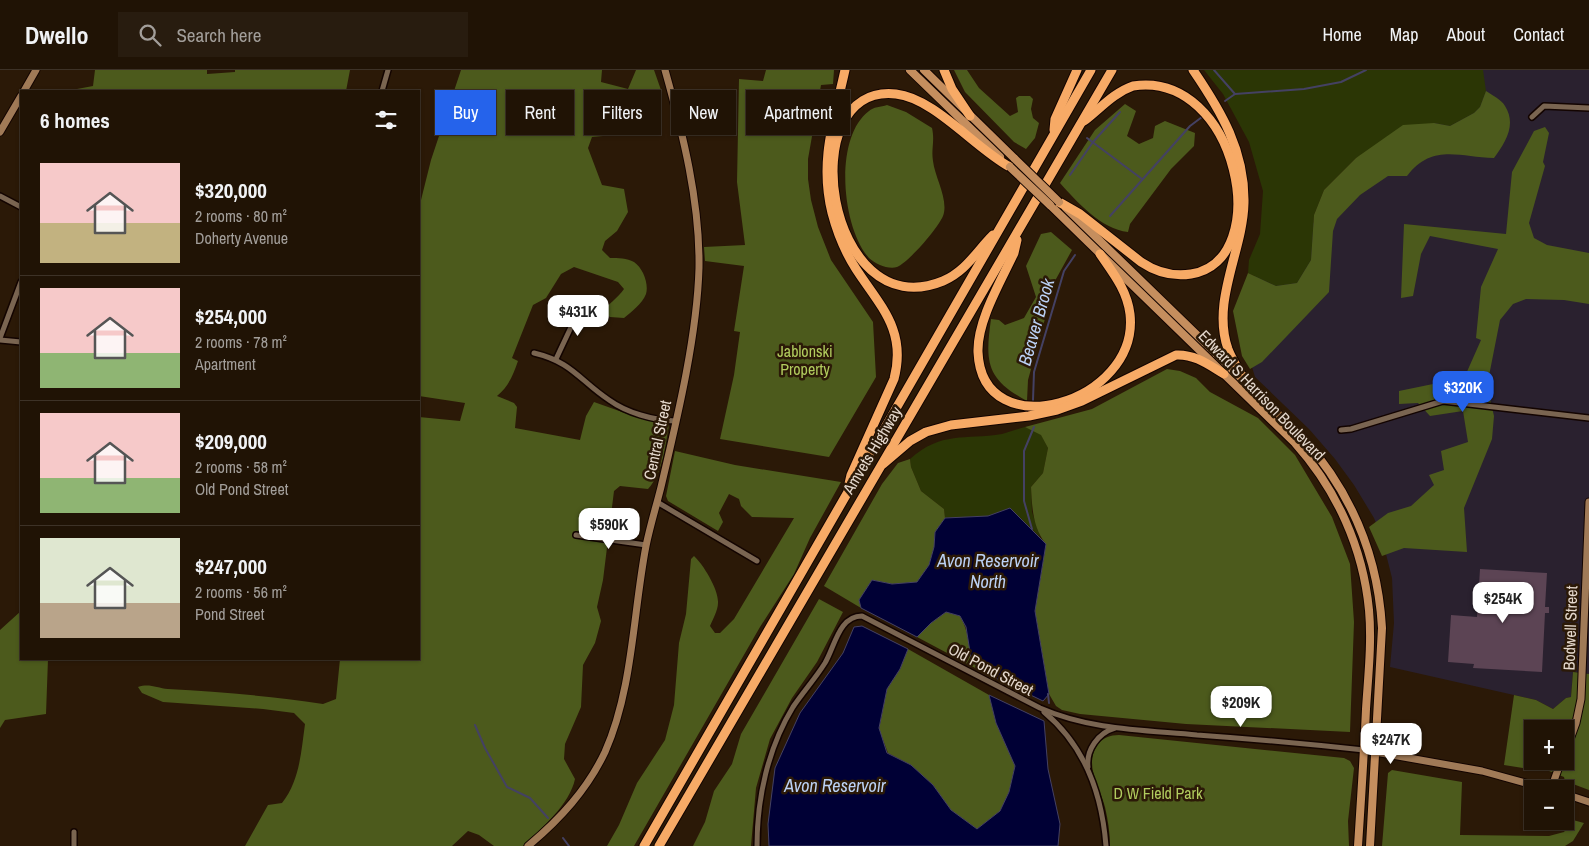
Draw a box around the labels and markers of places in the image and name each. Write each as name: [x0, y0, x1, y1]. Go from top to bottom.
pin: $431K: [543, 294, 613, 337]
pin: $320K: [1428, 370, 1498, 413]
pin: $590K: [574, 508, 644, 550]
pin: $254K: [1468, 582, 1538, 624]
pin: $209K: [1206, 686, 1276, 728]
pin: $247K: [1356, 722, 1426, 765]

